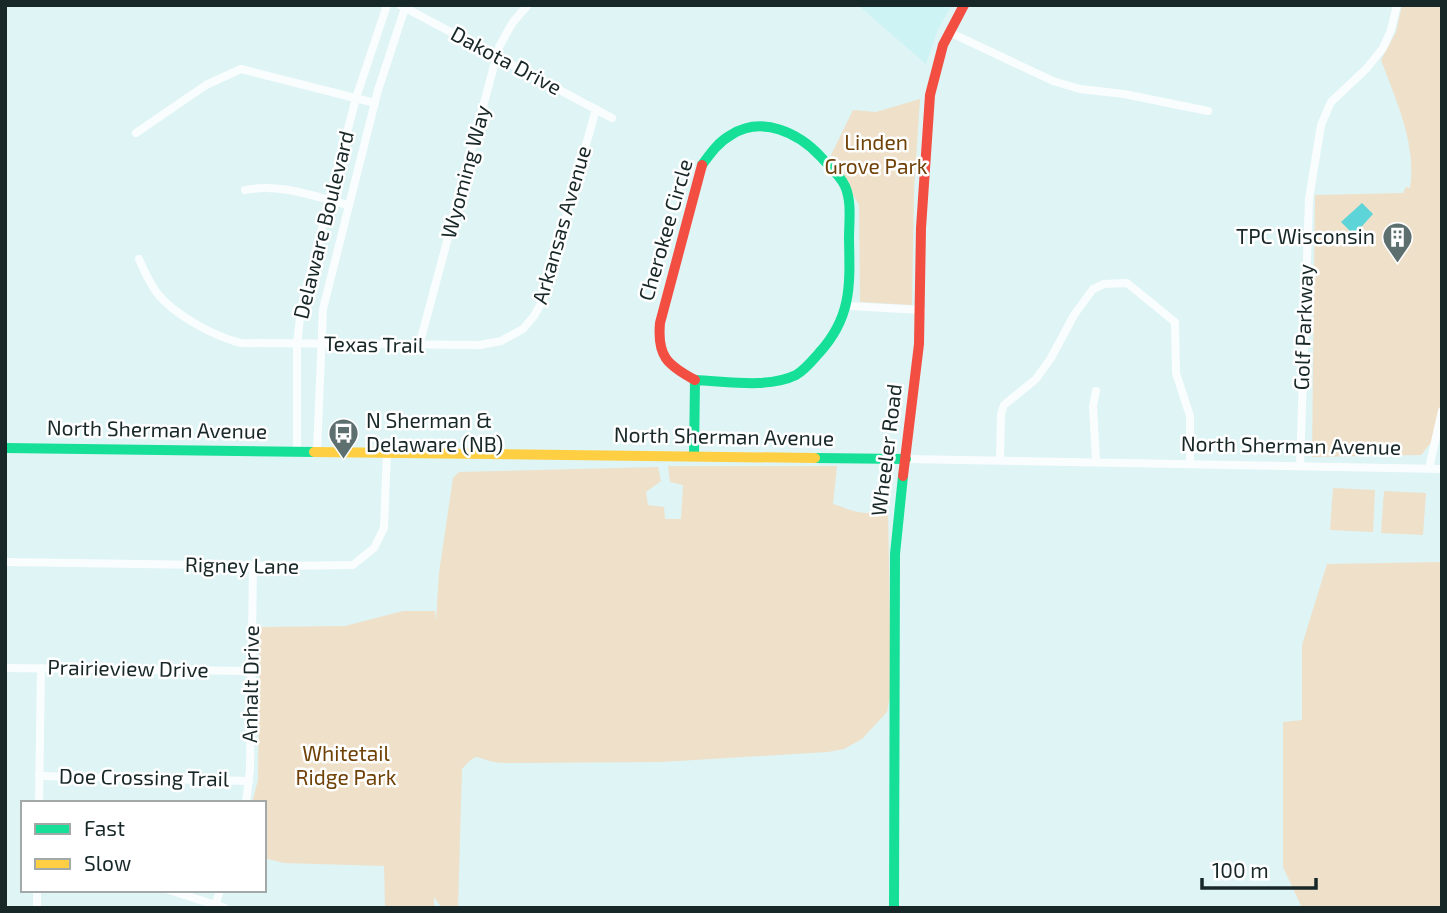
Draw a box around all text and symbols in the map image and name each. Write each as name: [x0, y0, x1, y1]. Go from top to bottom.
street label: Dakota Drive: [447, 20, 566, 99]
street label: Wyoming Way: [435, 102, 494, 241]
street label: Delaware Boulevard: [287, 128, 358, 321]
park label: Linden Grove Park: [824, 129, 928, 178]
street label: Arkansas Avenue: [526, 143, 595, 307]
street label: Cherokee Circle: [632, 156, 697, 303]
building icon: TPC Wisconsin: [1381, 220, 1415, 264]
place label: TPC Wisconsin: [1236, 223, 1375, 248]
street label: Golf Parkway: [1288, 263, 1317, 391]
street label: Texas Trail: [324, 330, 425, 357]
street label: Wheeler Road: [865, 382, 906, 517]
place label: N Sherman & Delaware (NB): [366, 407, 503, 456]
street label: North Sherman Avenue: [47, 414, 267, 443]
bus stop icon: N Sherman & Delaware (NB): [326, 416, 360, 460]
street label: North Sherman Avenue: [614, 421, 834, 450]
street label: North Sherman Avenue: [1181, 430, 1401, 459]
street label: Rigney Lane: [185, 551, 299, 578]
street label: Anhalt Drive: [236, 625, 263, 743]
street label: Prairieview Drive: [47, 654, 209, 681]
park label: Whitetail Ridge Park: [296, 740, 397, 789]
street label: Doe Crossing Trail: [59, 763, 230, 790]
legend: [21, 801, 266, 892]
text: Fast: [84, 815, 125, 840]
scale bar: [1202, 846, 1316, 890]
text: Slow: [84, 850, 131, 875]
text: 100 m: [1212, 857, 1269, 882]

